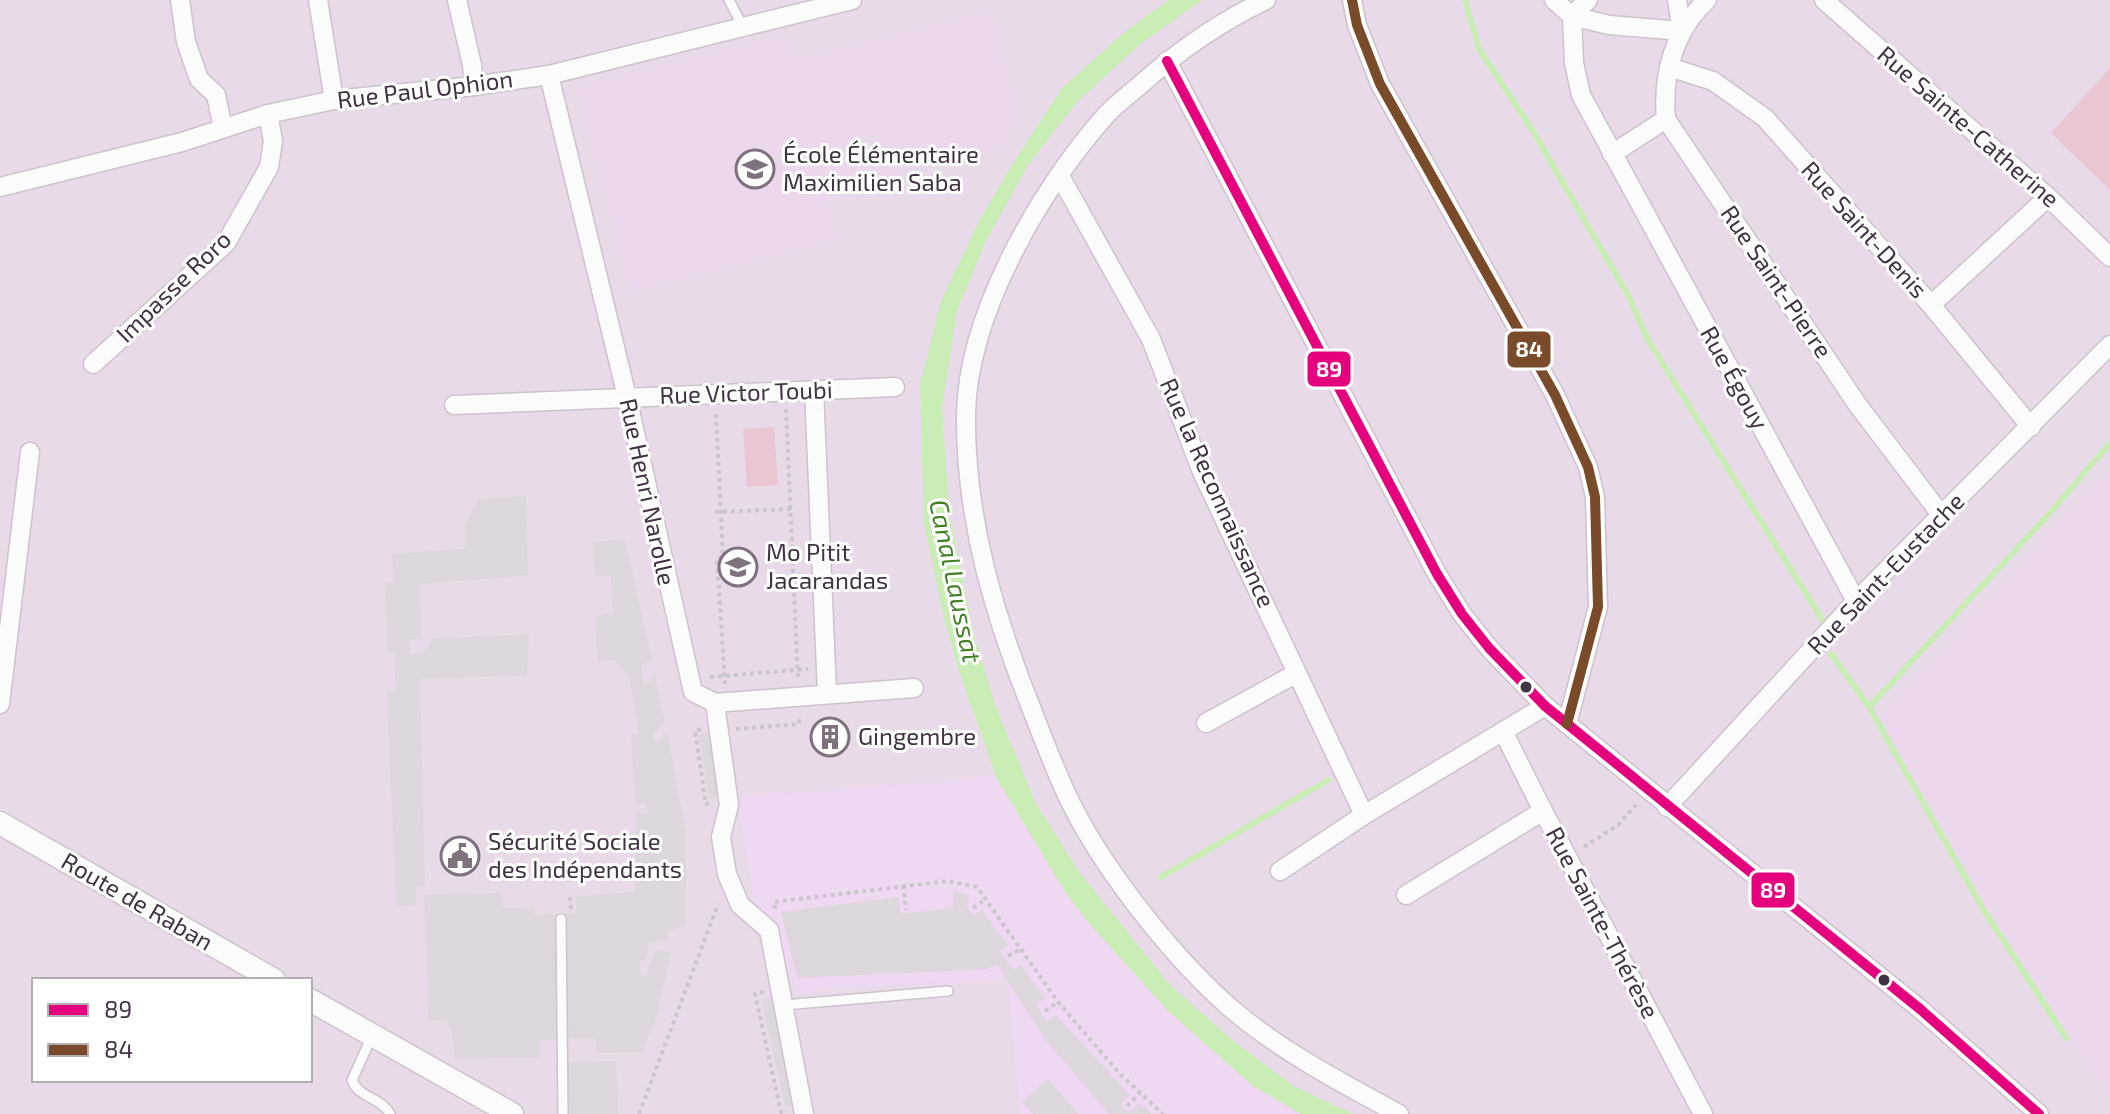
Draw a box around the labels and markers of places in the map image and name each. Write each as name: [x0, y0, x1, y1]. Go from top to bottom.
place label: École Élémentaire Maximilien Saba: [783, 139, 979, 196]
school or university icon: École Élémentaire Maximilien Saba: [734, 148, 776, 190]
place label: Mo Pitit Jacarandas: [766, 537, 888, 594]
school or university icon: Mo Pitit Jacarandas: [717, 546, 759, 588]
unlabelled marker: [1518, 679, 1534, 695]
building icon: Gingembre: [809, 716, 851, 758]
place label: Gingembre: [858, 721, 976, 750]
place label: Sécurité Sociale des Indépendants: [488, 826, 682, 883]
public building icon: Sécurité Sociale des Indépendants: [439, 835, 481, 877]
unlabelled marker: [1876, 972, 1892, 988]

